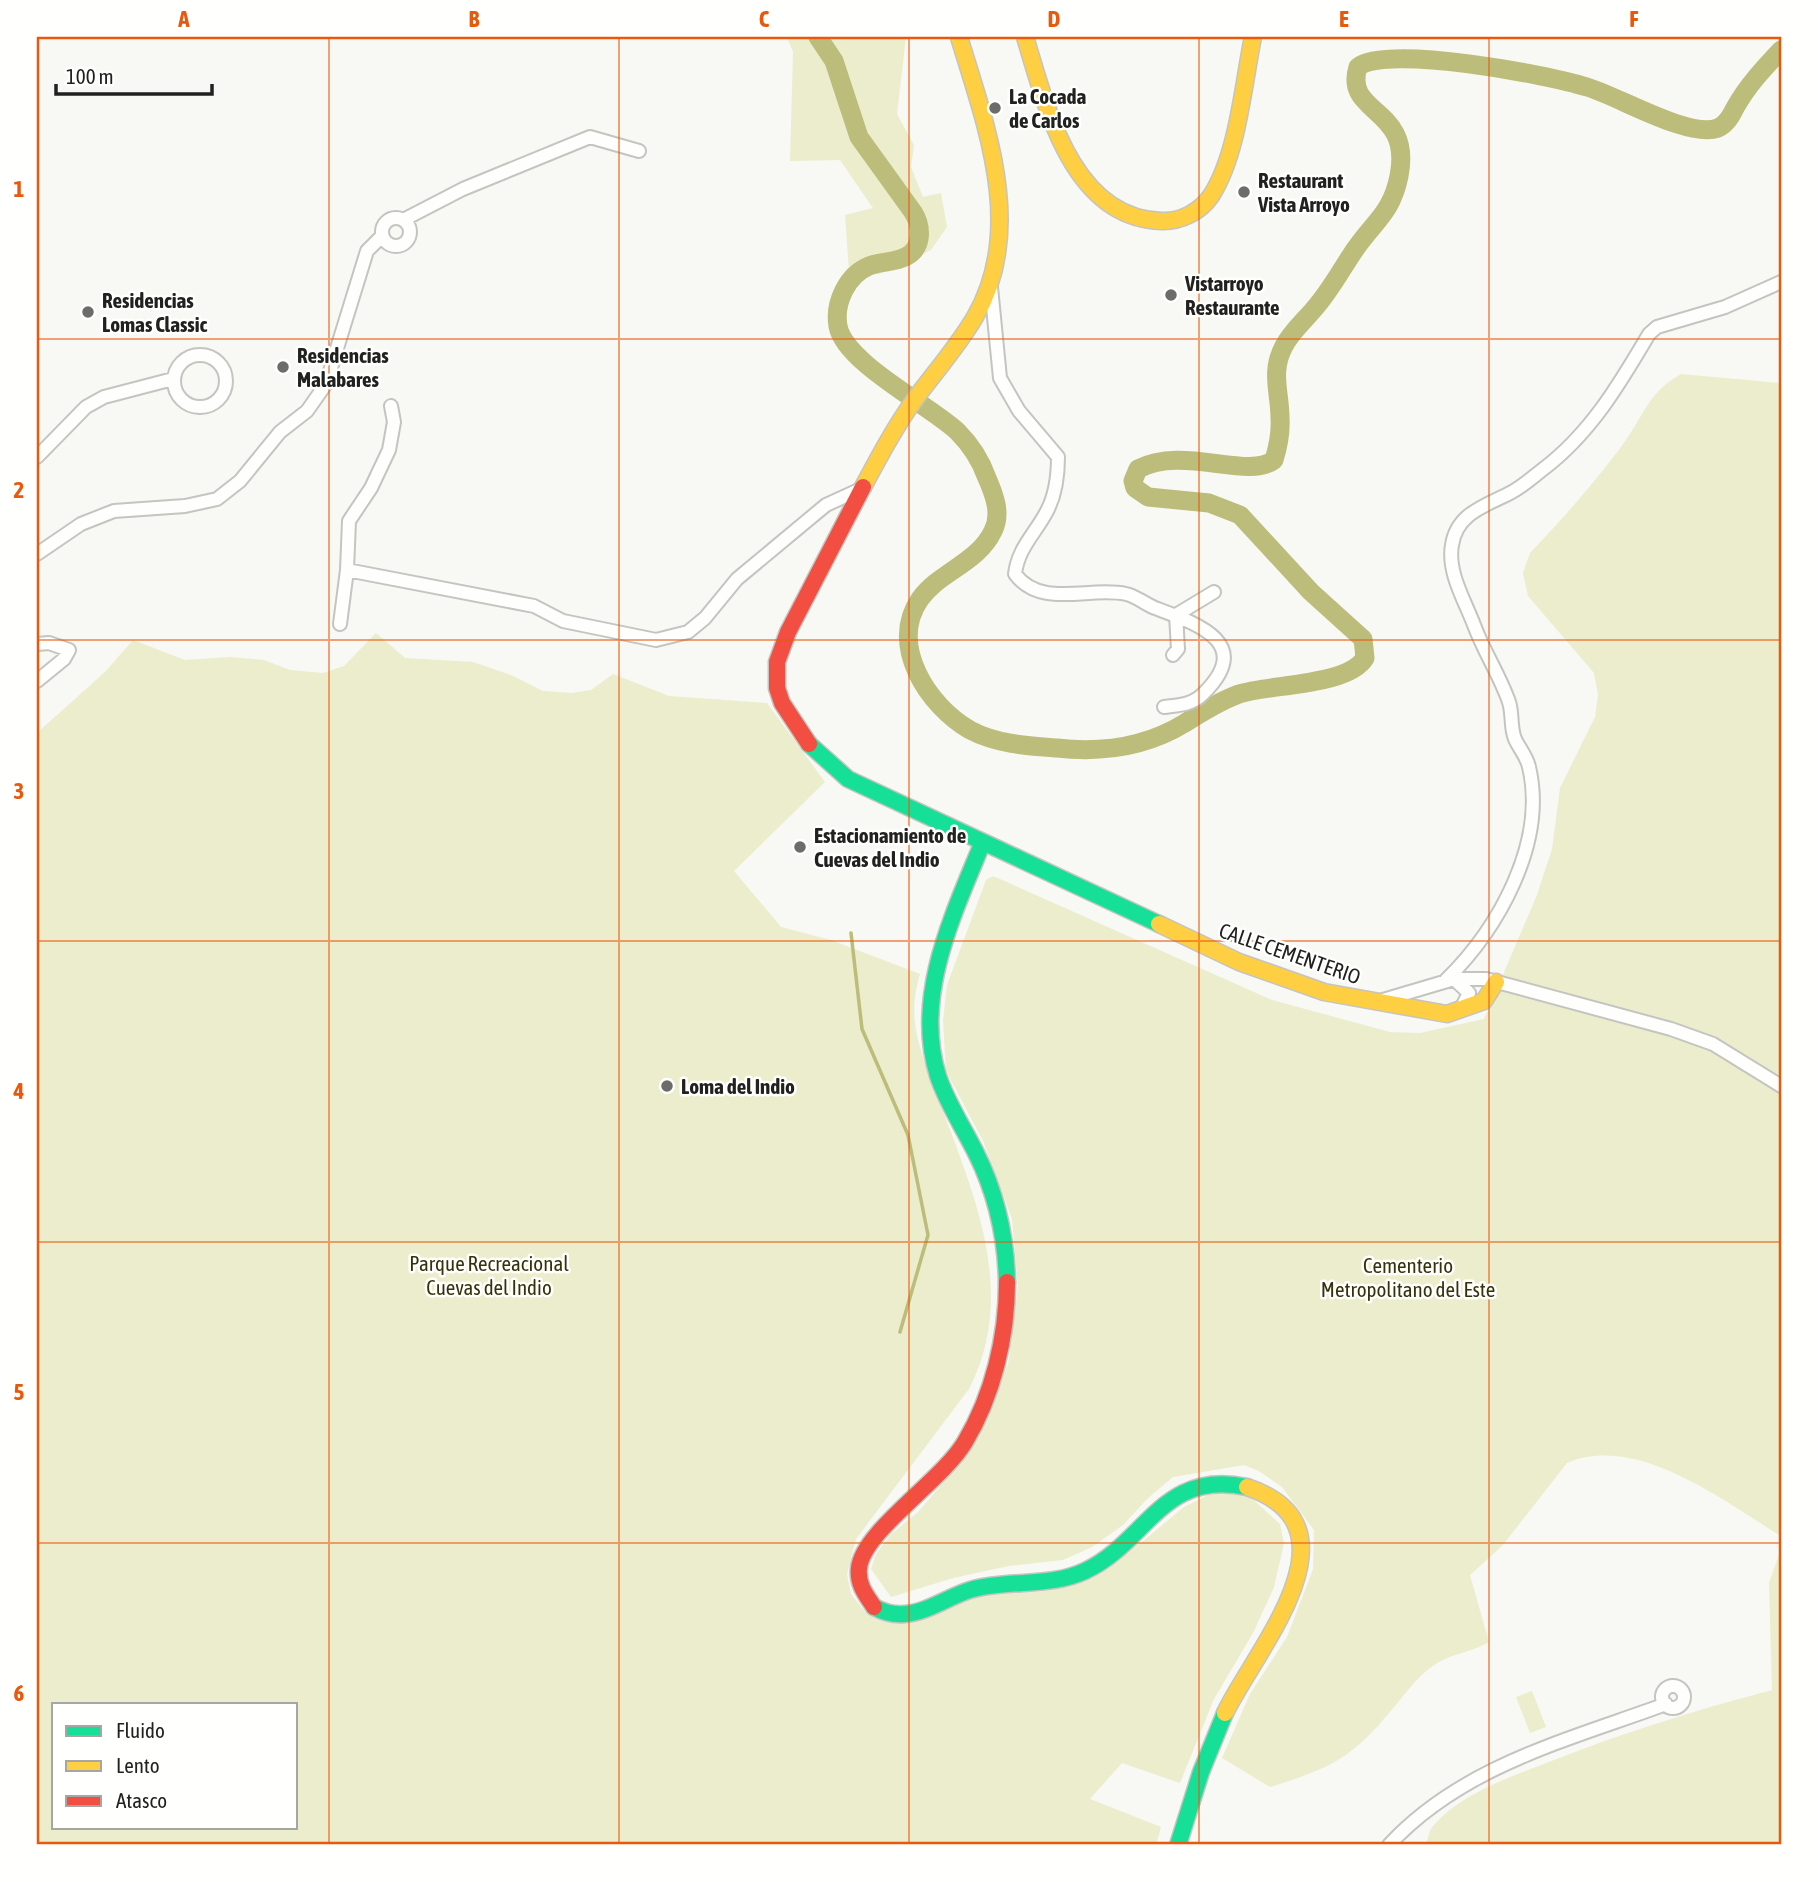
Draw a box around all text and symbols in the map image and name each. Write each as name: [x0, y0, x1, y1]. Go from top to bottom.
text: A: [177, 6, 190, 32]
text: B: [469, 6, 480, 32]
text: C: [759, 6, 770, 32]
text: D: [1048, 6, 1061, 32]
text: E: [1339, 6, 1349, 32]
text: F: [1629, 6, 1639, 32]
scale bar: [56, 52, 212, 96]
text: 100 m: [66, 64, 114, 88]
place label: La Cocada de Carlos: [1009, 84, 1087, 132]
marker: La Cocada de Carlos: [987, 100, 1003, 116]
place label: Restaurant Vista Arroyo: [1257, 168, 1350, 216]
text: 1: [14, 176, 25, 202]
marker: Restaurant Vista Arroyo: [1236, 184, 1252, 200]
place label: Vistarroyo Restaurante: [1184, 271, 1280, 319]
marker: Vistarroyo Restaurante: [1163, 287, 1179, 303]
place label: Residencias Lomas Classic: [102, 288, 208, 336]
marker: Residencias Lomas Classic: [80, 304, 96, 320]
place label: Residencias Malabares: [297, 343, 389, 391]
marker: Residencias Malabares: [275, 359, 291, 375]
text: 2: [14, 477, 24, 503]
text: 3: [14, 778, 24, 804]
place label: Estacionamiento de Cuevas del Indio: [814, 823, 966, 871]
marker: Estacionamiento de Cuevas del Indio: [792, 839, 808, 855]
street label: CALLE CEMENTERIO: [1216, 918, 1364, 988]
place label: Loma del Indio: [681, 1074, 795, 1098]
text: 4: [13, 1078, 25, 1104]
marker: Loma del Indio: [659, 1078, 675, 1094]
park label: Parque Recreacional Cuevas del Indio: [409, 1251, 569, 1299]
park label: Cementerio Metropolitano del Este: [1321, 1253, 1495, 1301]
text: 5: [14, 1379, 25, 1405]
text: 6: [14, 1680, 25, 1706]
legend: [52, 1703, 298, 1829]
text: Fluido: [116, 1718, 165, 1742]
text: Lento: [116, 1753, 160, 1777]
text: Atasco: [116, 1788, 167, 1812]

